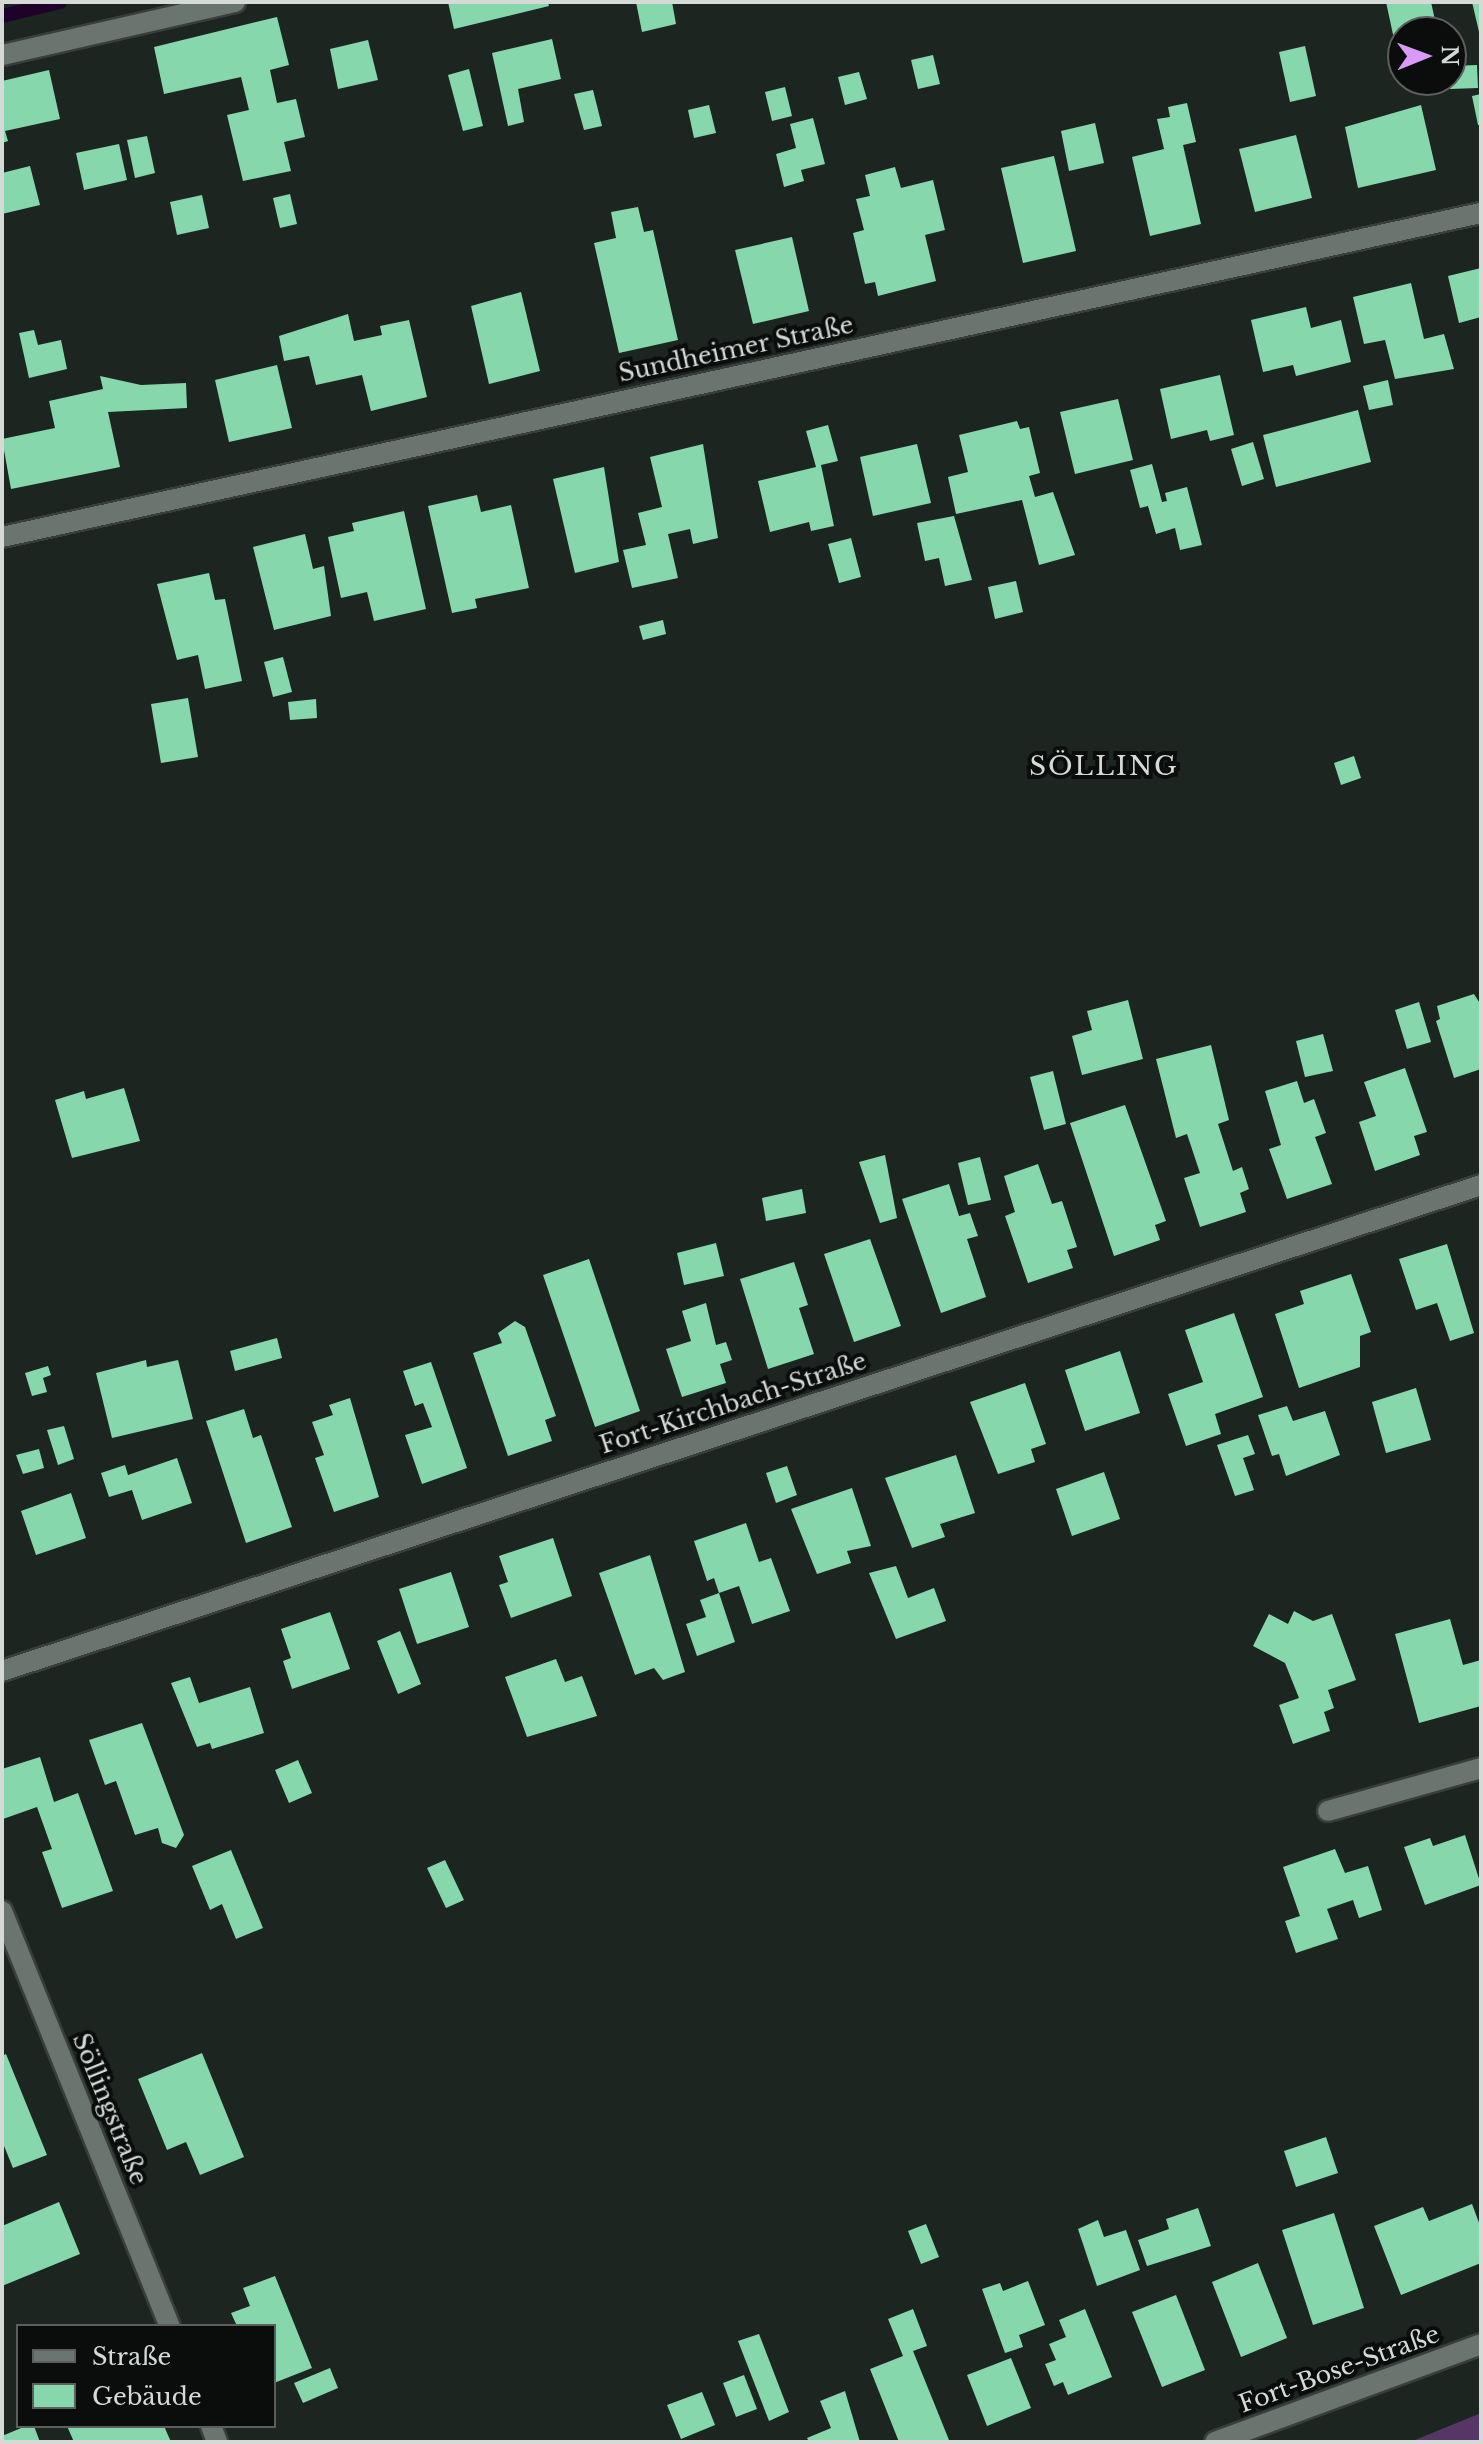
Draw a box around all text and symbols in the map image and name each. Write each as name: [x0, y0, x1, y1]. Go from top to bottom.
north arrow: [1387, 16, 1467, 96]
text: N: [1436, 45, 1463, 66]
street label: Sundheimer Straße: [616, 310, 856, 388]
district label: SÖLLING: [1029, 751, 1179, 783]
street label: Fort-Kirchbach-Straße: [596, 1346, 870, 1460]
street label: Söllingstraße: [67, 2029, 153, 2189]
street label: Fort-Bose-Straße: [1235, 2319, 1443, 2419]
legend: [16, 2324, 276, 2428]
text: Straße: [92, 2342, 171, 2371]
text: Gebäude: [92, 2382, 202, 2411]

